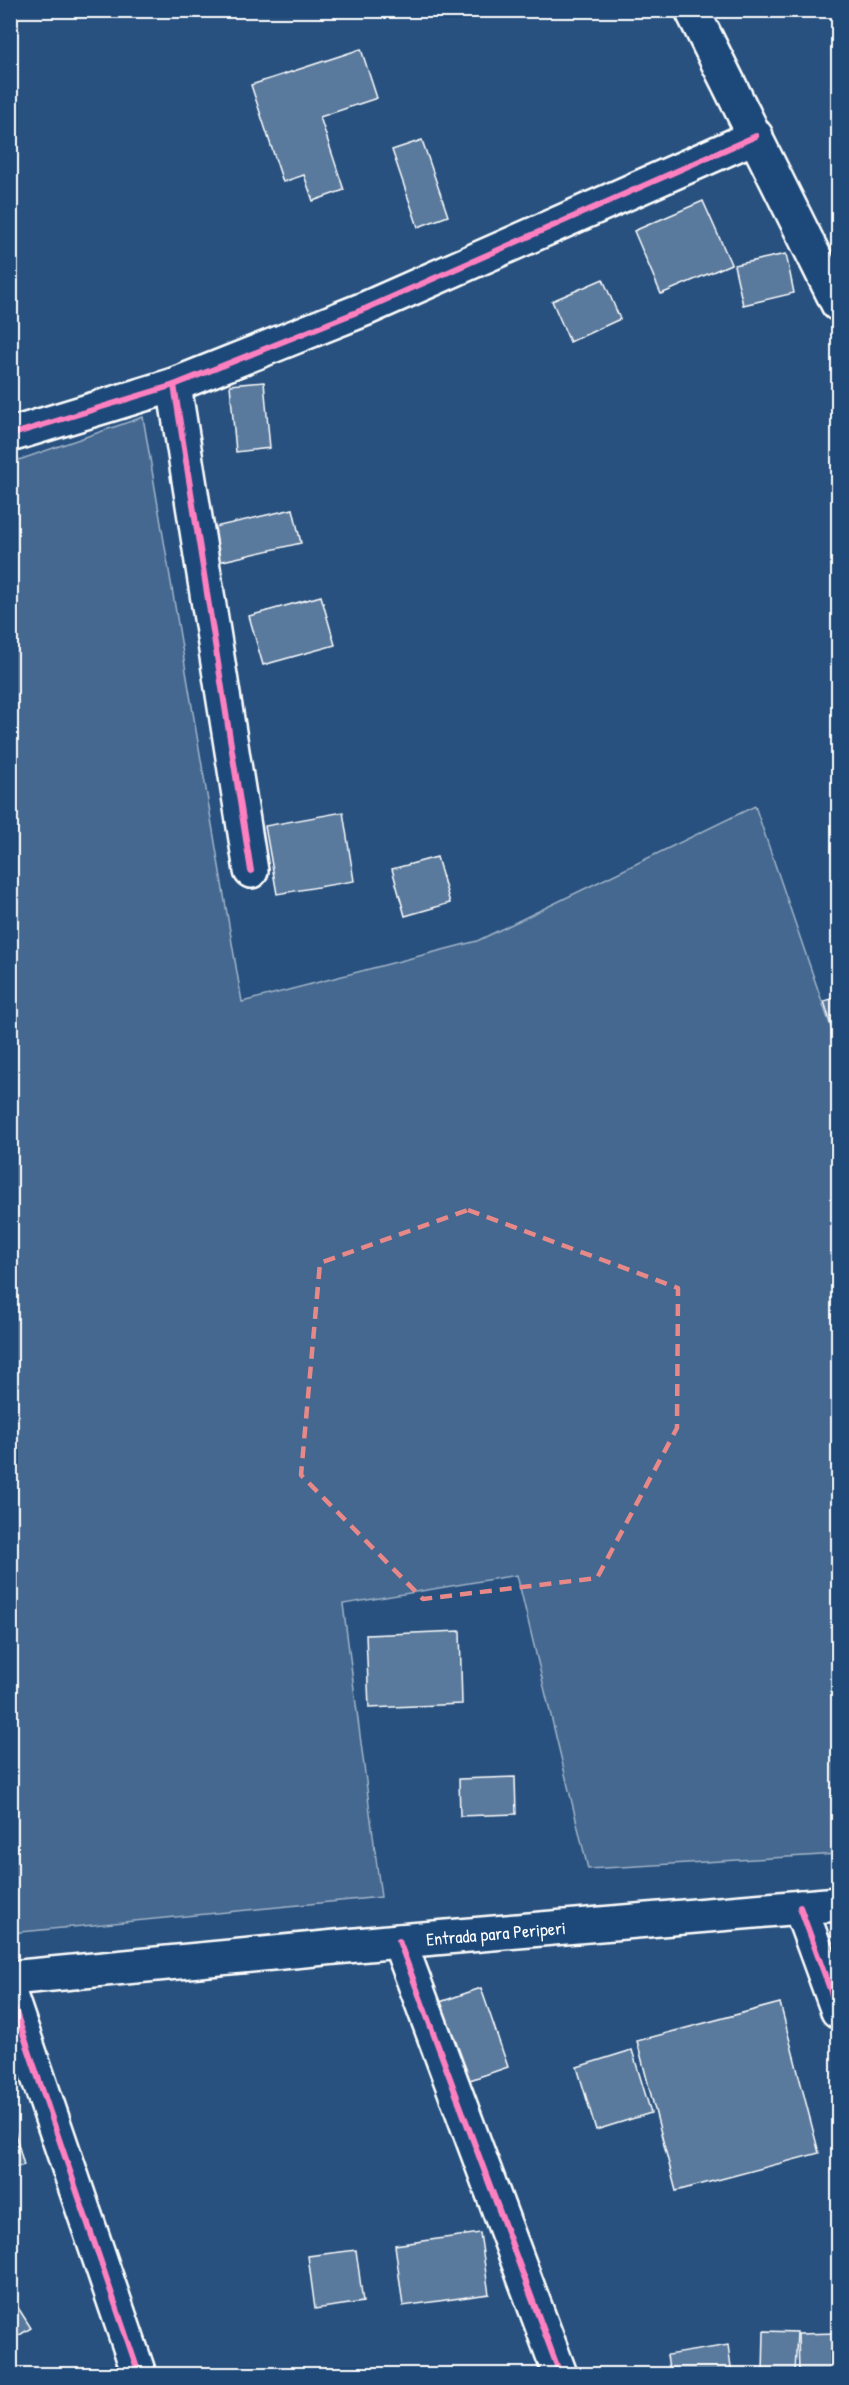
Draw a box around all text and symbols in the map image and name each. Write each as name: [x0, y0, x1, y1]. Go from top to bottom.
street label: Entrada para Periperi: [425, 1914, 567, 1951]

